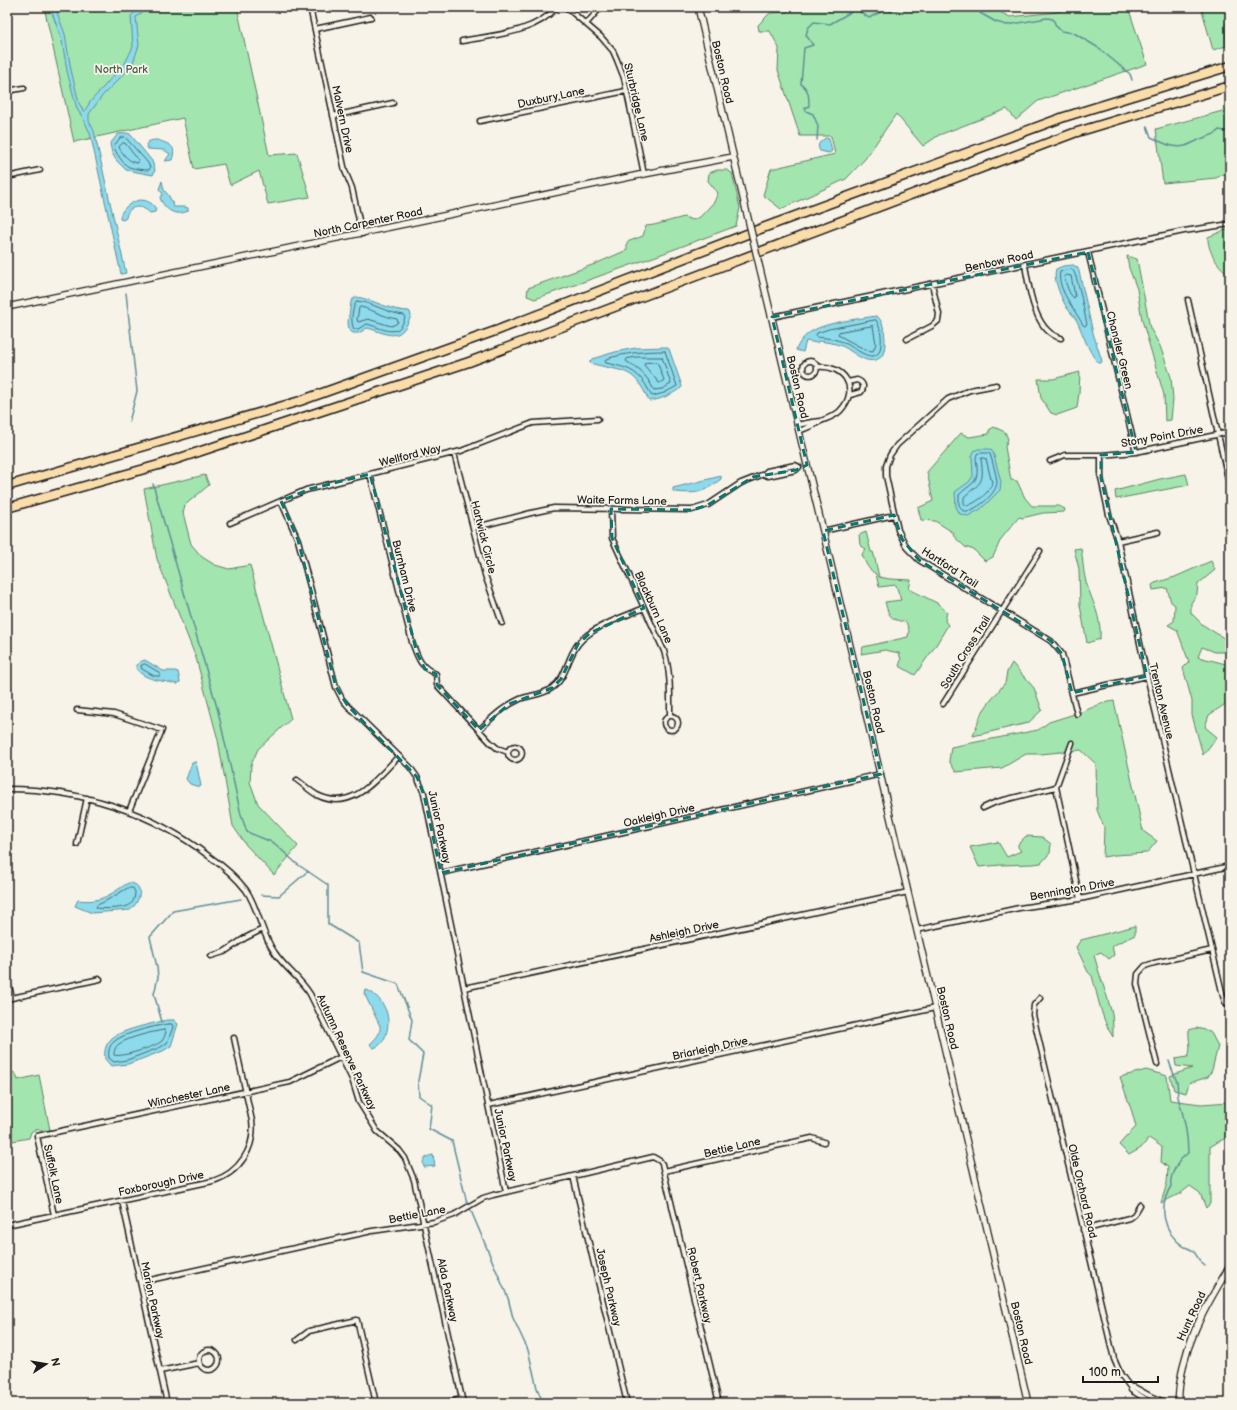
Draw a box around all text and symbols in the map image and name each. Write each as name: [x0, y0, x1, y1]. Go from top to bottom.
street label: Boston Road: [709, 39, 736, 105]
street label: Sturbridge Lane: [621, 62, 652, 143]
park label: North Park: [94, 63, 148, 76]
street label: Malvern Drive: [329, 84, 356, 155]
street label: Duxbury Lane: [516, 84, 586, 111]
street label: North Carpenter Road: [312, 205, 424, 240]
street label: Benbow Road: [964, 248, 1035, 275]
street label: Chandler Green: [1104, 310, 1135, 390]
street label: Boston Road: [784, 354, 811, 420]
street label: Stony Point Drive: [1120, 423, 1205, 450]
street label: Wellford Way: [378, 442, 442, 469]
street label: Waite Farms Lane: [577, 493, 667, 508]
street label: Hartwick Circle: [468, 499, 499, 575]
street label: Burnham Drive: [389, 539, 420, 614]
street label: Hartford Trail: [919, 544, 980, 590]
street label: Blackburn Lane: [632, 569, 675, 646]
street label: South Cross Trail: [938, 613, 993, 691]
street label: Trenton Avenue: [1146, 662, 1177, 741]
street label: Boston Road: [860, 669, 887, 735]
street label: Junior Parkway: [425, 789, 454, 865]
street label: Oakleigh Drive: [622, 801, 696, 830]
street label: Bennington Drive: [1029, 876, 1116, 903]
street label: Ashleigh Drive: [648, 918, 720, 945]
street label: Boston Road: [934, 985, 961, 1051]
street label: Autumn Reserve Parkway: [314, 992, 379, 1112]
street label: Briarleigh Drive: [671, 1034, 750, 1063]
street label: Winchester Lane: [147, 1080, 232, 1111]
street label: Junior Parkway: [491, 1107, 520, 1183]
street label: Bettie Lane: [702, 1135, 762, 1160]
street label: Suffolk Lane: [41, 1143, 66, 1205]
street label: Olde Orchard Road: [1065, 1143, 1100, 1240]
street label: Foxborough Drive: [117, 1168, 205, 1199]
street label: Bettie Lane: [387, 1203, 447, 1226]
street label: Robert Parkway: [684, 1246, 715, 1324]
street label: Joseph Parkway: [593, 1247, 624, 1327]
street label: Alda Parkway: [434, 1257, 461, 1323]
street label: Marion Parkway: [138, 1260, 167, 1340]
street label: Hunt Road: [1174, 1289, 1209, 1343]
street label: Boston Road: [1008, 1300, 1035, 1366]
north arrow: [26, 1344, 66, 1384]
text: N: [48, 1357, 63, 1367]
scale bar: [1083, 1358, 1158, 1384]
text: 100 m: [1089, 1365, 1121, 1380]

